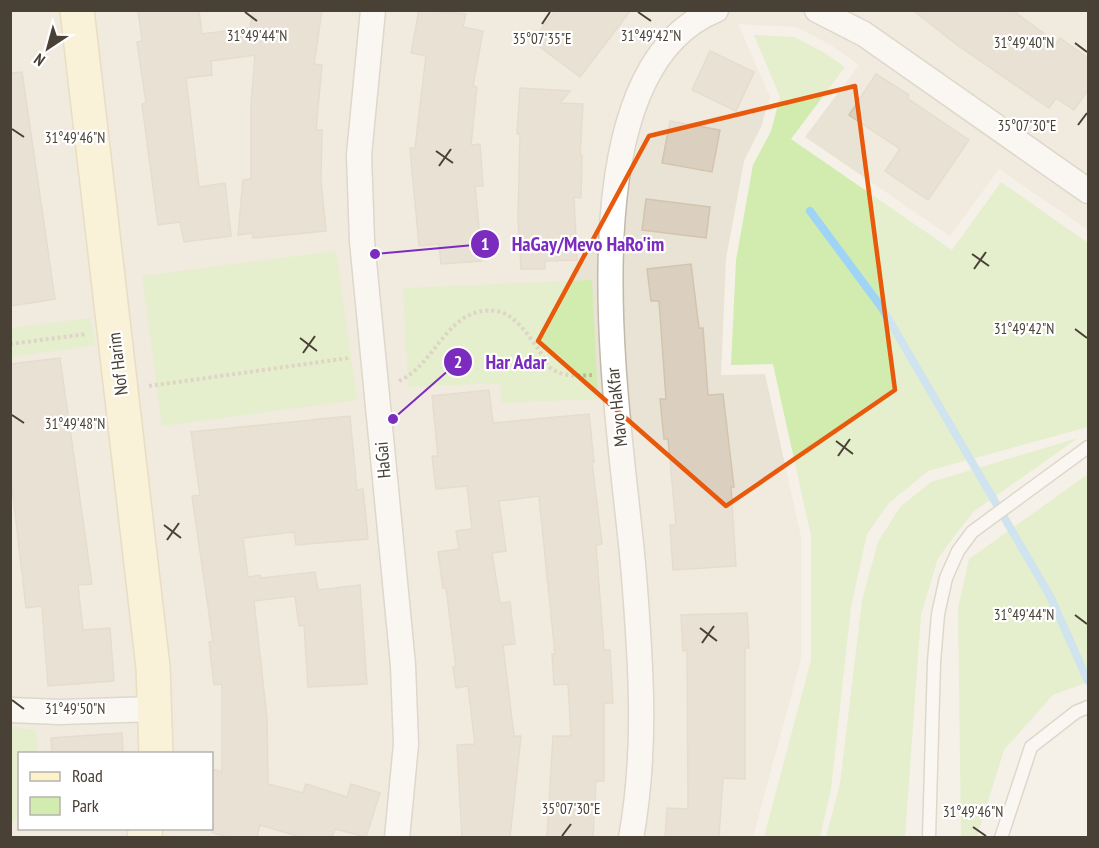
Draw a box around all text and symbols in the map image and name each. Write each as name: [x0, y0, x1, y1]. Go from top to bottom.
north arrow: [18, 18, 78, 78]
text: 31°49'44"N: [227, 26, 287, 45]
text: 31°49'42"N: [621, 26, 681, 45]
text: 35°07'35"E: [512, 29, 572, 48]
text: 31°49'40"N: [994, 33, 1054, 52]
text: N: [30, 50, 49, 71]
text: 35°07'30"E: [997, 116, 1057, 135]
text: 31°49'46"N: [45, 128, 105, 147]
callout: HaGay/Mevo HaRo'im: [470, 225, 676, 263]
text: HaGay/Mevo HaRo'im: [512, 231, 664, 257]
text: 1: [481, 232, 489, 255]
text: 31°49'42"N: [994, 319, 1054, 338]
street label: Nof Harim: [102, 331, 133, 397]
callout: Har Adar: [443, 343, 559, 381]
text: Har Adar: [485, 349, 547, 375]
text: 2: [454, 350, 462, 373]
street label: Mavo HaKfar: [601, 366, 632, 448]
text: 31°49'48"N: [45, 414, 105, 433]
street label: HaGai: [369, 441, 396, 479]
text: 31°49'44"N: [994, 605, 1054, 624]
text: 31°49'50"N: [45, 699, 105, 718]
legend: [18, 752, 213, 830]
text: Road: [72, 764, 103, 787]
text: Park: [72, 794, 99, 817]
text: 35°07'30"E: [541, 799, 601, 818]
text: 31°49'46"N: [943, 802, 1003, 821]

